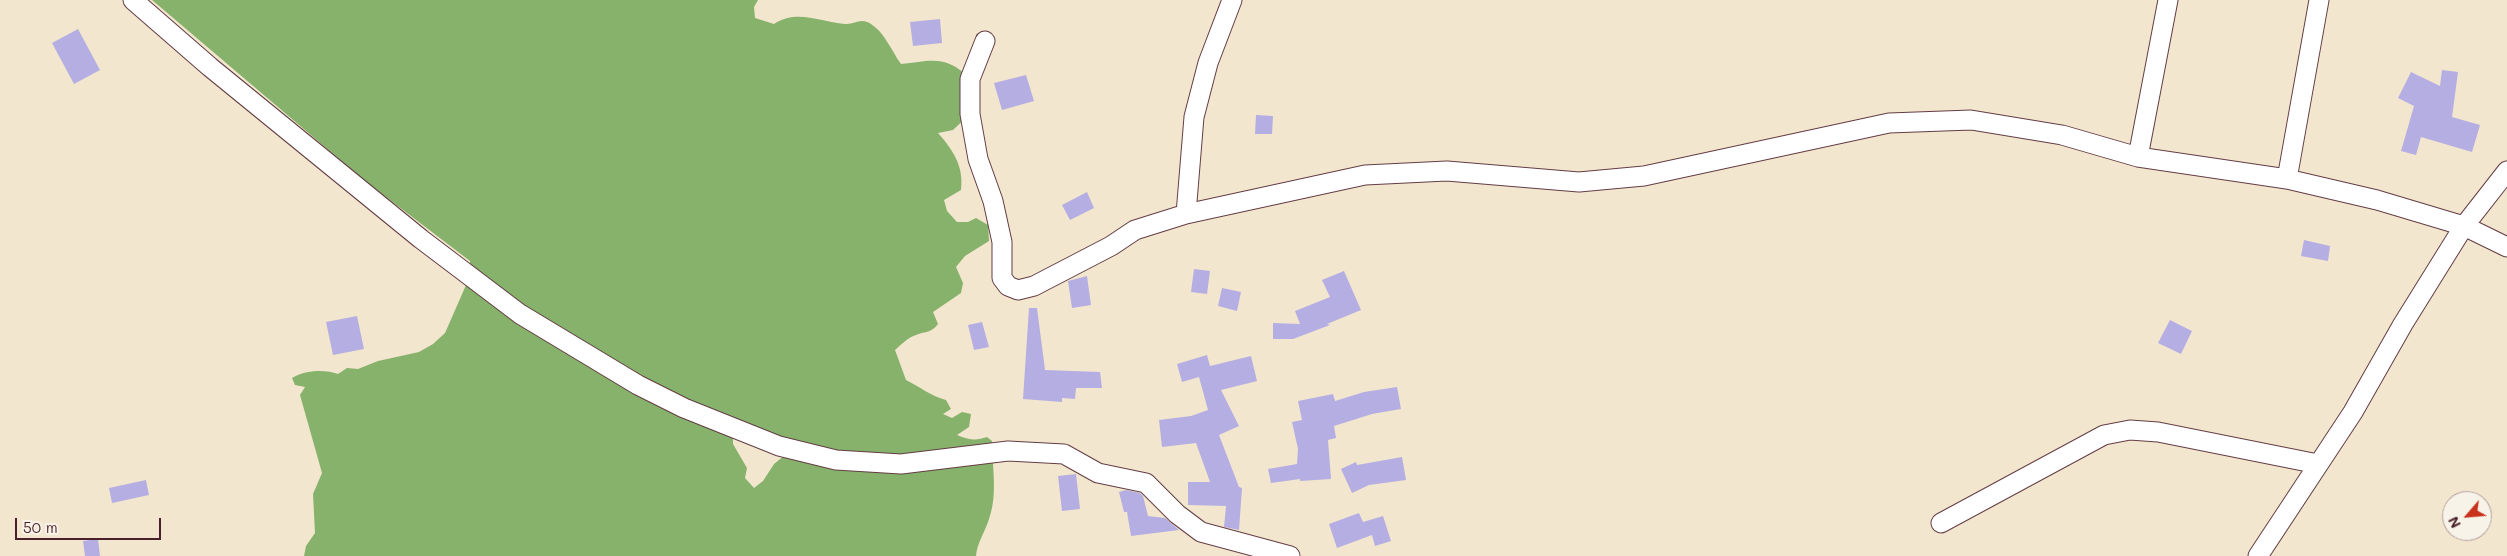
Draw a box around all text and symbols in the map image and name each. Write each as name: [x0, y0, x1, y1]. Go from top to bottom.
north arrow: [2442, 491, 2492, 541]
scale bar: [18, 508, 164, 540]
text: N: [2443, 514, 2465, 532]
text: 50 m: [23, 517, 58, 537]

